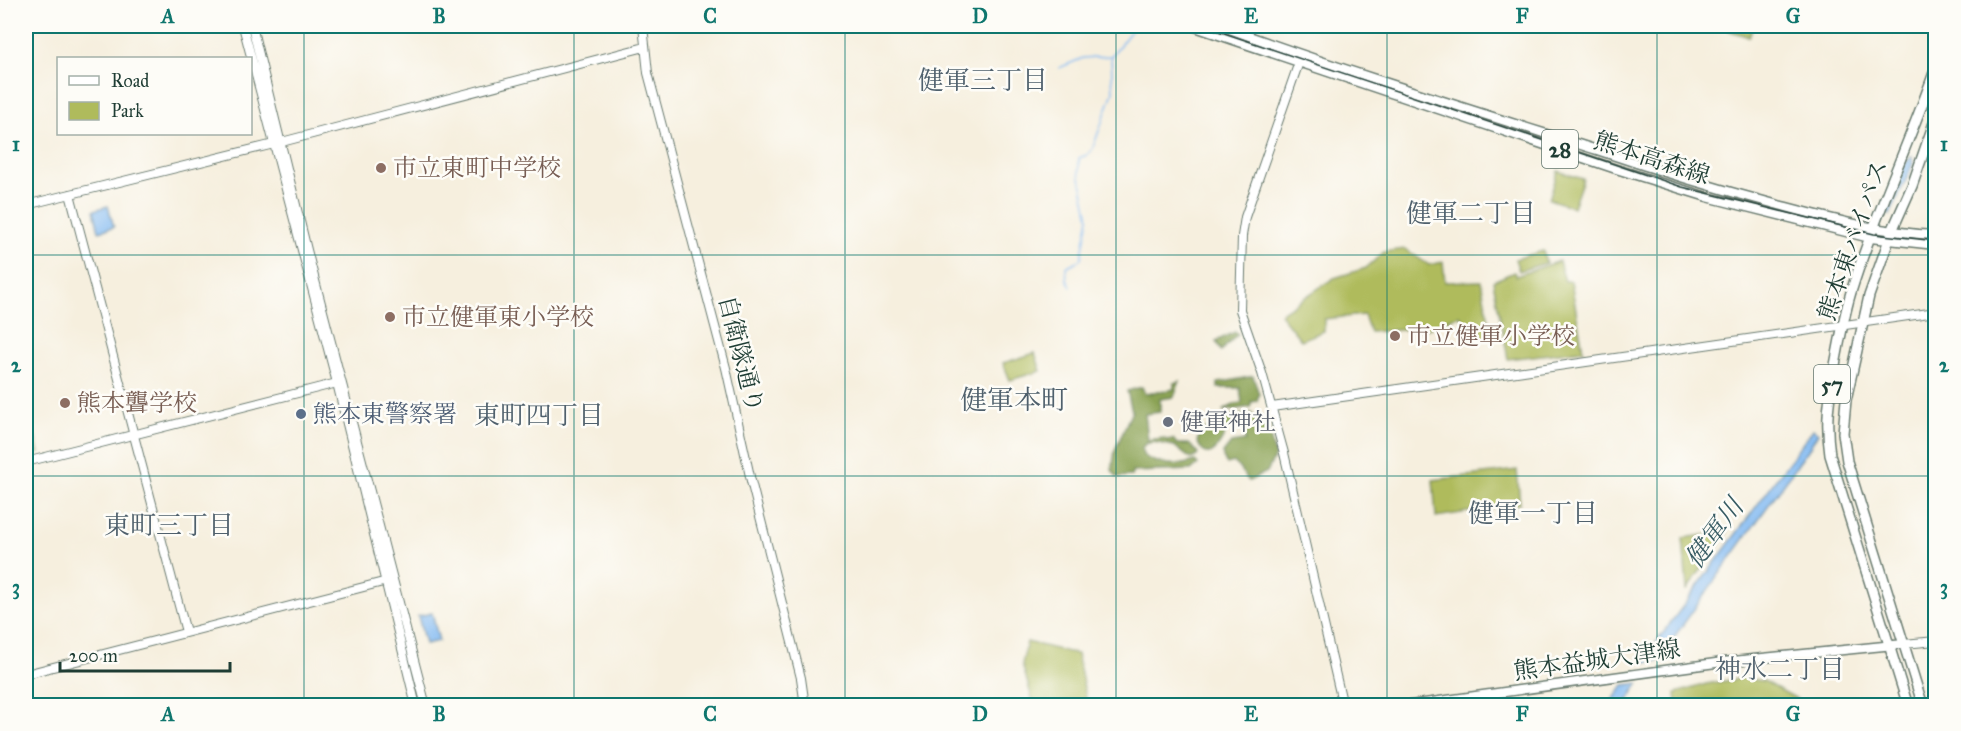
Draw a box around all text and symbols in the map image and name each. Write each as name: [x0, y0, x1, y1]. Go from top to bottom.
text: A: [159, 4, 175, 28]
text: B: [432, 4, 446, 28]
text: C: [703, 4, 717, 28]
text: D: [972, 4, 988, 28]
text: E: [1244, 4, 1259, 28]
text: F: [1515, 4, 1529, 28]
text: G: [1786, 4, 1801, 28]
legend: [57, 57, 252, 135]
district label: 健軍三丁目: [918, 64, 1048, 96]
text: Road: [111, 70, 149, 92]
text: Park: [111, 100, 144, 122]
street label: 熊本高森線: [1590, 125, 1714, 191]
road number: 28: [1542, 130, 1578, 168]
text: 1: [12, 132, 20, 156]
text: 1: [1940, 132, 1948, 156]
place label: 市立東町中学校: [393, 153, 561, 183]
street label: 熊本東バイパス: [1812, 156, 1894, 324]
marker: 市立東町中学校: [374, 161, 388, 175]
district label: 健軍二丁目: [1406, 197, 1536, 229]
street label: 自衛隊通り: [712, 292, 770, 416]
place label: 市立健軍東小学校: [402, 302, 594, 332]
marker: 市立健軍東小学校: [383, 310, 397, 324]
place label: 市立健軍小学校: [1407, 321, 1575, 351]
marker: 市立健軍小学校: [1388, 329, 1402, 343]
text: 2: [11, 353, 22, 377]
text: 2: [1939, 353, 1950, 377]
road number: 57: [1814, 365, 1850, 403]
district label: 健軍本町: [960, 383, 1068, 416]
place label: 熊本聾学校: [77, 388, 197, 418]
marker: 熊本聾学校: [58, 396, 72, 410]
place label: 熊本東警察署: [313, 399, 457, 429]
district label: 東町四丁目: [474, 399, 604, 431]
marker: 熊本東警察署: [294, 407, 308, 421]
place label: 健軍神社: [1180, 407, 1276, 437]
marker: 健軍神社: [1161, 415, 1175, 429]
water label: 健軍川: [1678, 490, 1752, 574]
district label: 健軍一丁目: [1468, 497, 1598, 529]
district label: 東町三丁目: [104, 509, 234, 541]
text: 3: [12, 575, 20, 600]
text: 3: [1940, 575, 1948, 600]
street label: 熊本益城大津線: [1512, 633, 1682, 687]
scale bar: [60, 635, 230, 673]
text: 200 m: [69, 645, 118, 667]
district label: 神水二丁目: [1715, 653, 1845, 685]
text: A: [159, 702, 175, 726]
text: B: [432, 702, 446, 726]
text: C: [703, 702, 717, 726]
text: D: [972, 702, 988, 726]
text: E: [1244, 702, 1259, 726]
text: F: [1515, 702, 1529, 726]
text: G: [1786, 702, 1801, 726]

